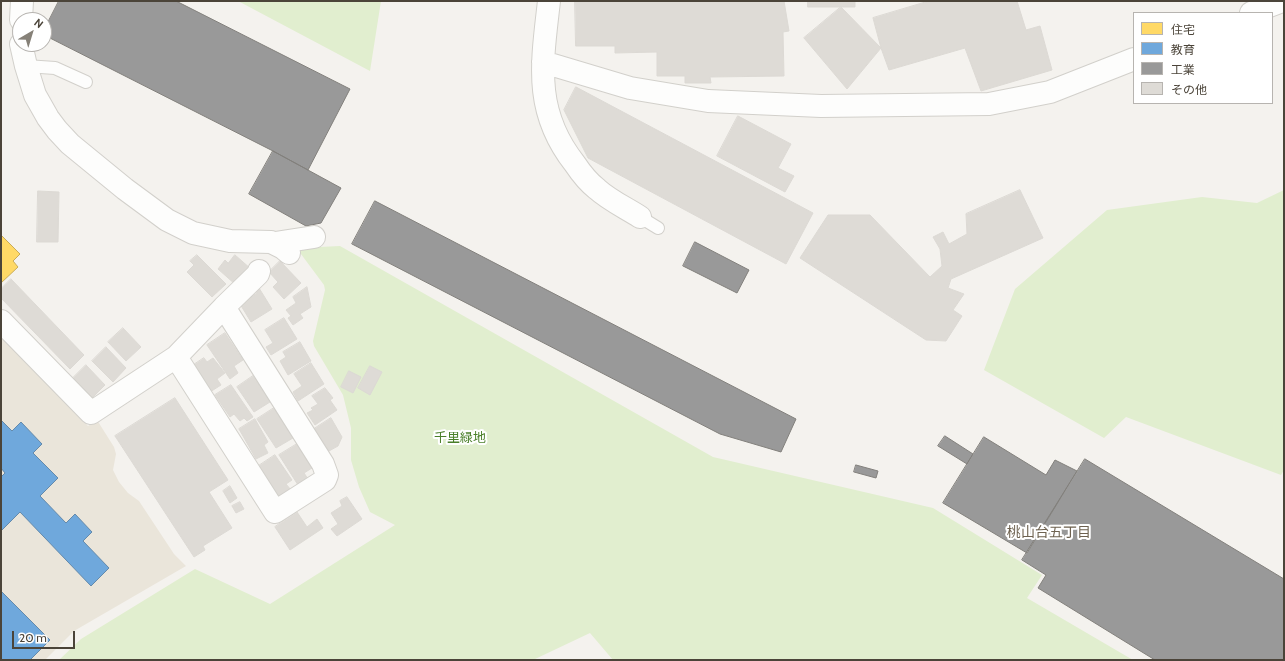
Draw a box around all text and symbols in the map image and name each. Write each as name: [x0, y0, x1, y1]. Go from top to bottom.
north arrow: [12, 12, 52, 52]
legend: [1133, 12, 1273, 104]
text: N: [31, 15, 46, 31]
text: 住宅: [1171, 22, 1195, 37]
text: 教育: [1171, 42, 1195, 57]
text: 工業: [1171, 62, 1195, 77]
text: その他: [1171, 82, 1207, 97]
park label: 千里緑地: [434, 430, 486, 446]
district label: 桃山台五丁目: [1007, 525, 1091, 541]
scale bar: [14, 623, 77, 649]
text: 20 m: [19, 630, 47, 645]

